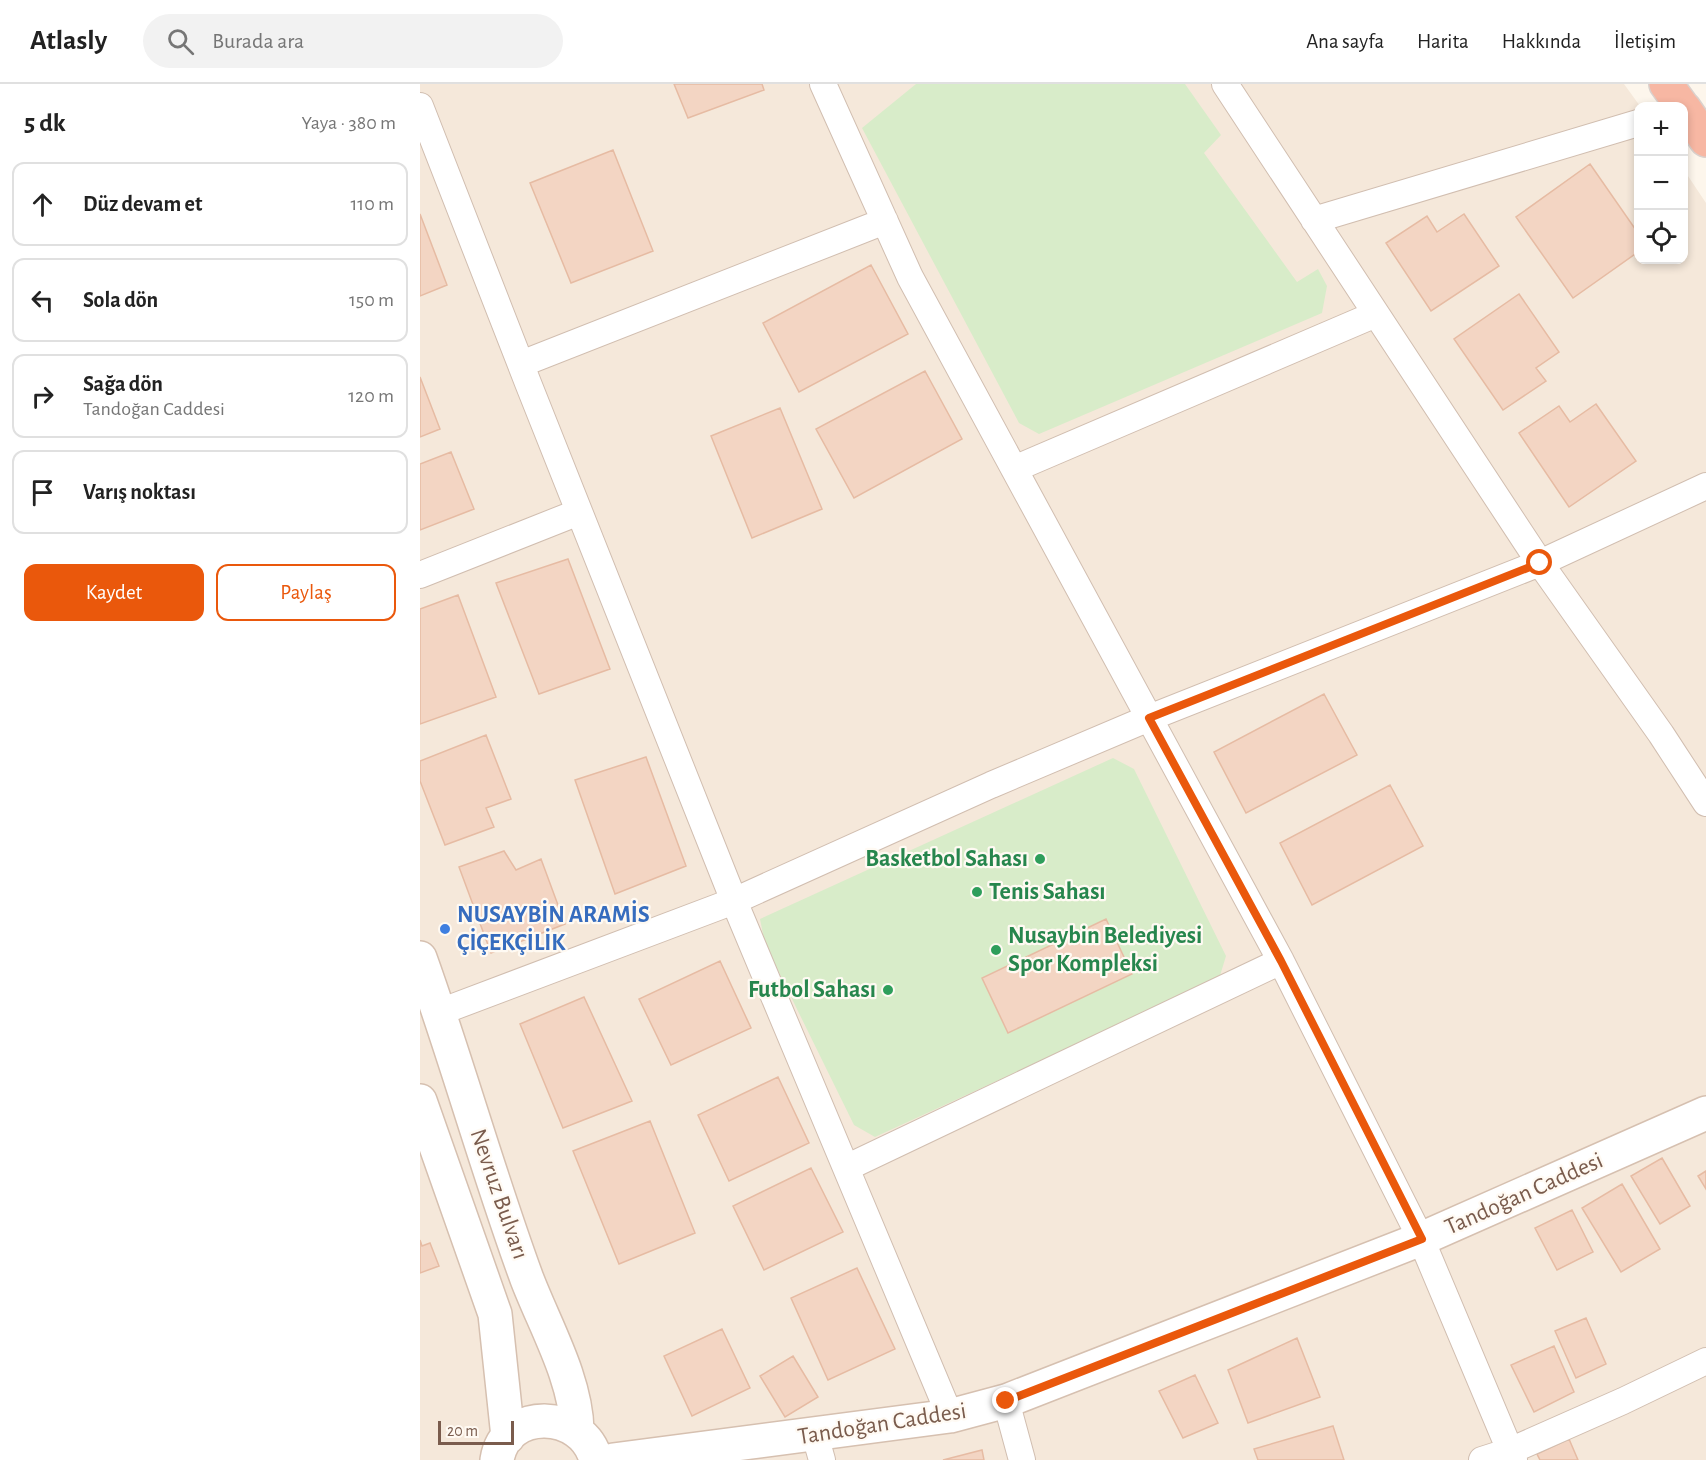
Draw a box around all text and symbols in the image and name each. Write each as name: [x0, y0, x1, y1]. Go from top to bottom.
search box: [143, 14, 563, 68]
icon: search: [164, 25, 197, 58]
text: Atlasly: [30, 27, 107, 55]
text: Burada ara: [212, 30, 304, 52]
text: Ana sayfa: [1306, 31, 1384, 52]
text: Harita: [1417, 31, 1469, 52]
text: Hakkında: [1502, 31, 1581, 52]
text: İletişim: [1614, 31, 1676, 52]
map controls: [1634, 102, 1688, 264]
button: +: [1634, 102, 1688, 156]
text: 5 dk: [24, 110, 66, 136]
text: Yaya · 380 m: [302, 113, 396, 133]
button: −: [1634, 156, 1688, 210]
icon: ahead: [26, 188, 59, 221]
text: Düz devam et: [83, 193, 202, 215]
text: 110 m: [350, 194, 394, 214]
button: locate: [1634, 210, 1688, 264]
icon: left: [26, 284, 59, 317]
text: Sola dön: [83, 289, 158, 311]
text: 150 m: [349, 290, 394, 310]
text: Sağa dön: [83, 373, 163, 395]
icon: right: [26, 380, 59, 413]
text: 120 m: [348, 386, 394, 406]
text: Tandoğan Caddesi: [83, 399, 225, 419]
icon: arrive: [26, 476, 59, 509]
text: Varış noktası: [83, 481, 196, 503]
route start: [1526, 549, 1552, 575]
button: Kaydet: [24, 564, 204, 621]
button: Paylaş: [216, 564, 396, 621]
place label: Basketbol Sahası: [865, 847, 1028, 871]
marker: Basketbol Sahası: [1033, 852, 1047, 866]
place label: Tenis Sahası: [989, 880, 1106, 904]
marker: Tenis Sahası: [970, 885, 984, 899]
place label: NUSAYBİN ARAMİS ÇİÇEKÇİLİK: [457, 900, 650, 955]
marker: NUSAYBİN ARAMİS ÇİÇEKÇİLİK: [438, 922, 452, 936]
place label: Nusaybin Belediyesi Spor Kompleksi: [1008, 924, 1202, 976]
marker: Nusaybin Belediyesi Spor Kompleksi: [989, 943, 1003, 957]
place label: Futbol Sahası: [748, 978, 876, 1002]
marker: Futbol Sahası: [881, 983, 895, 997]
street label: Nevruz Bulvarı: [465, 1126, 533, 1262]
street label: Tandoğan Caddesi: [1441, 1148, 1607, 1240]
route end: [992, 1387, 1018, 1413]
street label: Tandoğan Caddesi: [796, 1399, 968, 1449]
scale bar: [438, 1418, 514, 1446]
text: 20 m: [447, 1423, 478, 1439]

